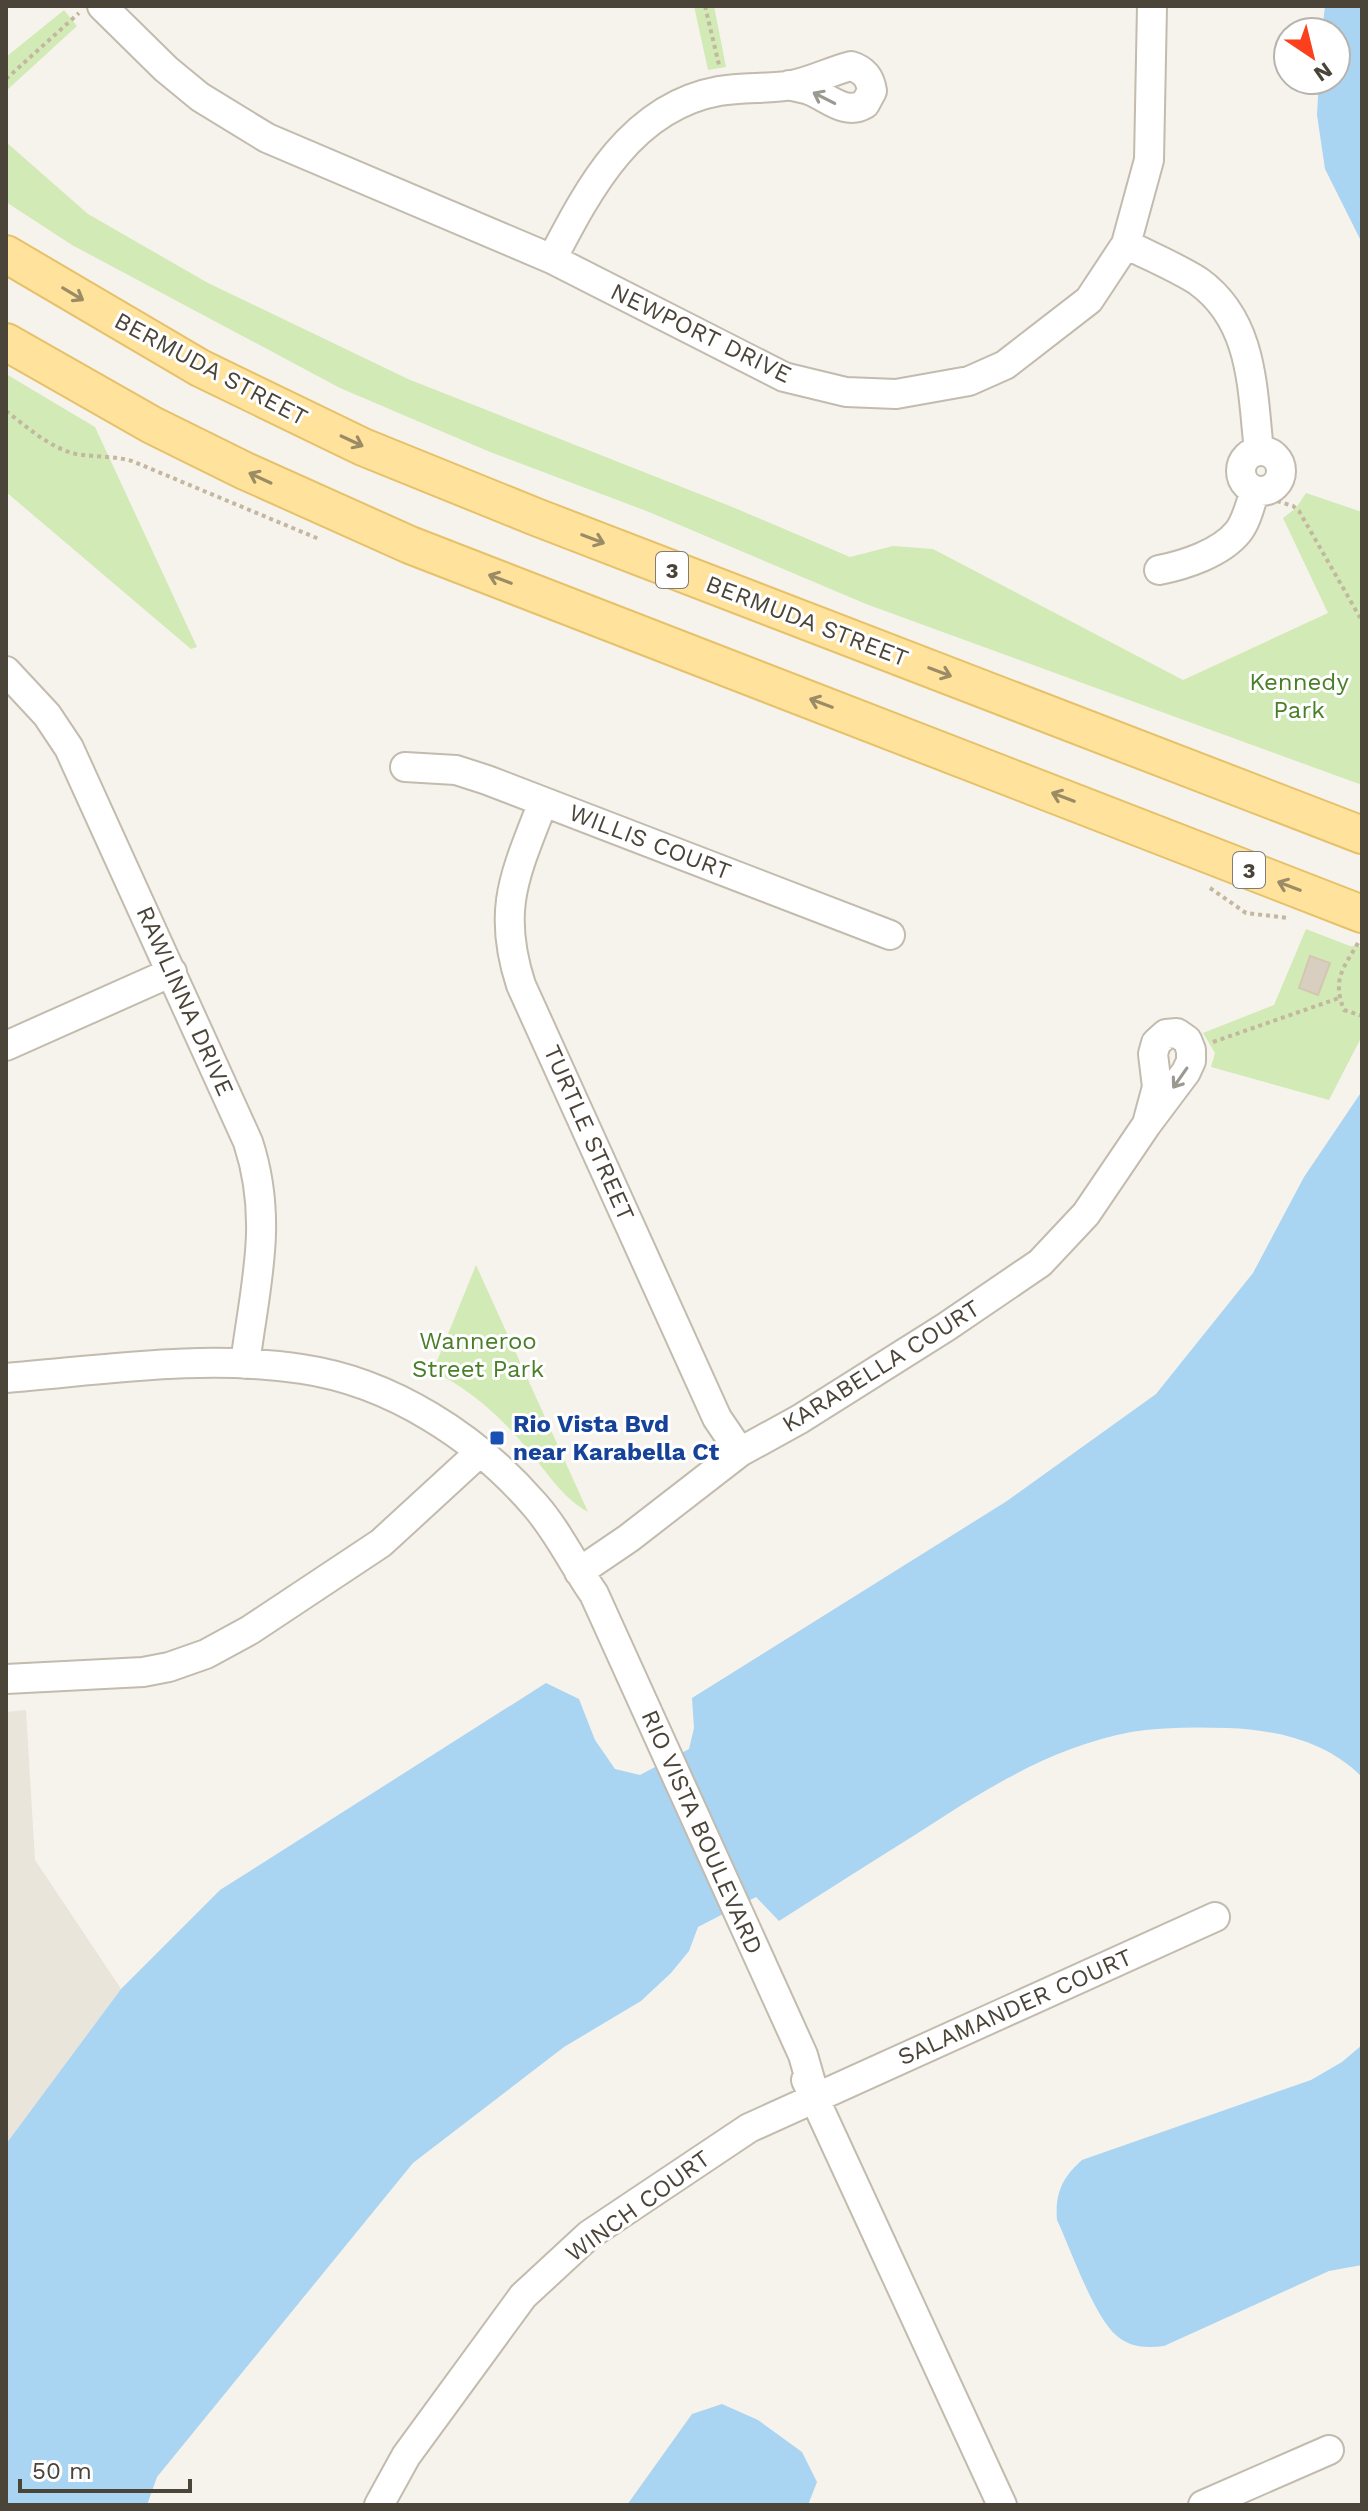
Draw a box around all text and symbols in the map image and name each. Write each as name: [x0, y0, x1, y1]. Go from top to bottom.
north arrow: [1272, 16, 1352, 96]
text: N: [1309, 57, 1337, 87]
one-way arrow: [812, 89, 836, 105]
street label: NEWPORT DRIVE: [606, 277, 796, 389]
one-way arrow: [61, 287, 84, 303]
street label: BERMUDA STREET: [110, 306, 312, 432]
one-way arrow: [340, 434, 364, 449]
one-way arrow: [249, 470, 273, 485]
one-way arrow: [580, 533, 605, 547]
road number: 3: [656, 552, 688, 588]
street label: BERMUDA STREET: [702, 569, 912, 673]
one-way arrow: [488, 571, 513, 586]
one-way arrow: [927, 666, 952, 680]
park label: Kennedy Park: [1249, 668, 1349, 724]
one-way arrow: [809, 695, 834, 709]
one-way arrow: [1051, 789, 1076, 803]
street label: WILLIS COURT: [565, 798, 735, 886]
road number: 3: [1233, 852, 1265, 888]
one-way arrow: [1277, 878, 1302, 892]
street label: RAWLINNA DRIVE: [131, 902, 239, 1100]
street label: TURTLE STREET: [538, 1041, 640, 1225]
one-way arrow: [1172, 1067, 1188, 1089]
street label: KARABELLA COURT: [777, 1294, 985, 1438]
park label: Wanneroo Street Park: [412, 1327, 544, 1383]
place label: Rio Vista Bvd near Karabella Ct: [513, 1410, 720, 1466]
marker: Rio Vista Bvd near Karabella Ct: [488, 1429, 506, 1447]
street label: RIO VISTA BOULEVARD: [635, 1705, 769, 1959]
street label: SALAMANDER COURT: [894, 1943, 1136, 2071]
street label: WINCH COURT: [560, 2144, 716, 2268]
scale bar: [20, 2443, 190, 2493]
text: 50 m: [32, 2457, 92, 2485]

